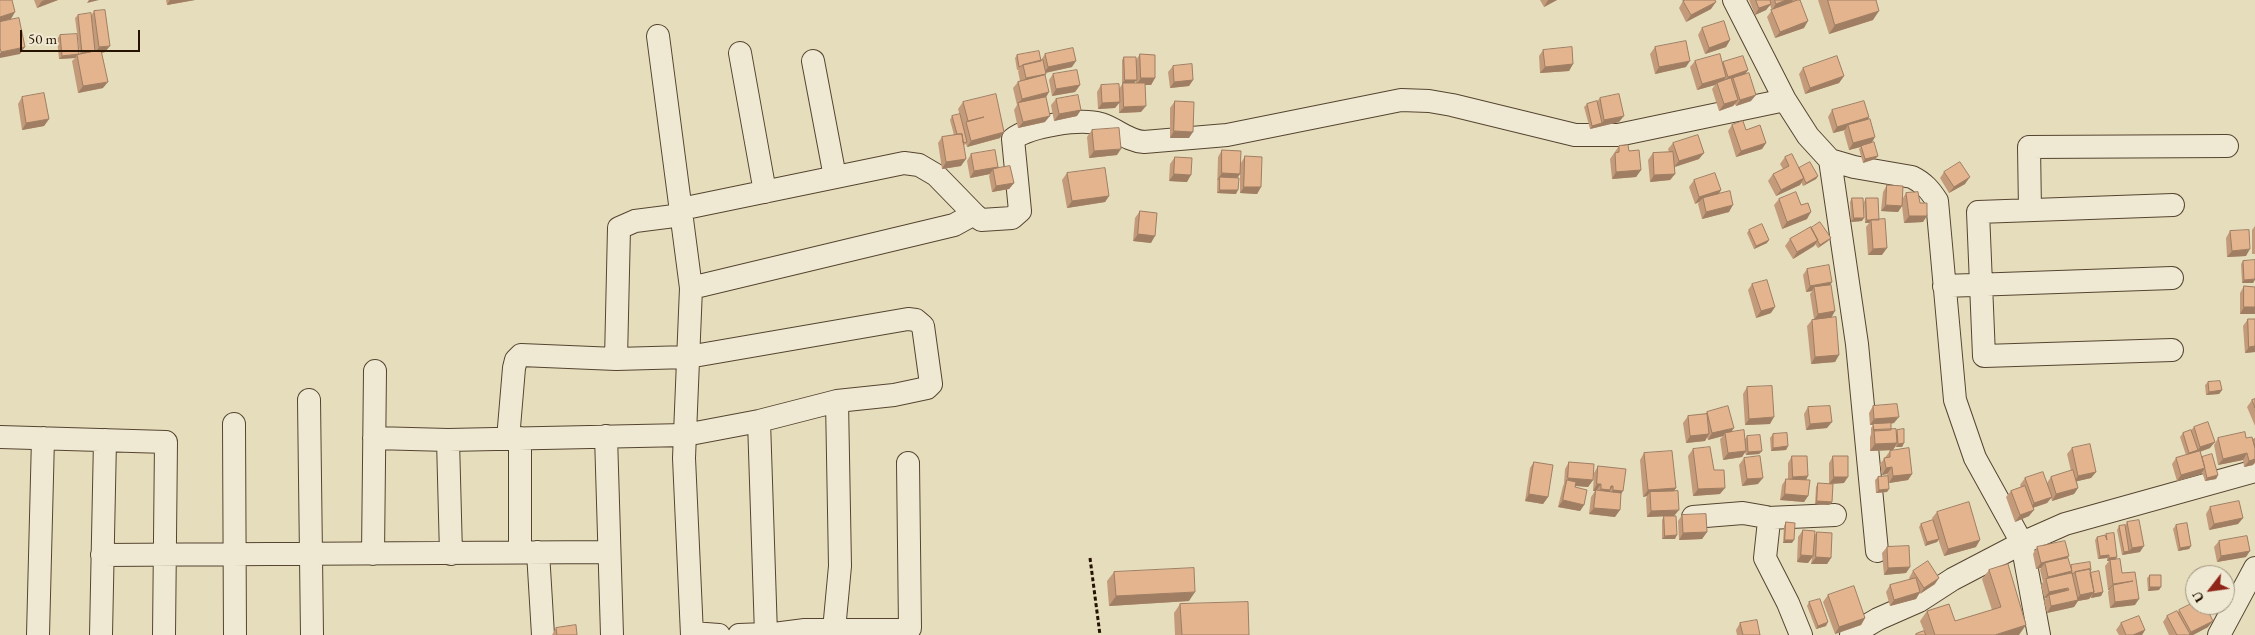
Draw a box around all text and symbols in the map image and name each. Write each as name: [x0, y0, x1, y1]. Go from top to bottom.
scale bar: [22, 20, 142, 52]
text: 50 m: [28, 29, 57, 48]
north arrow: [2185, 565, 2235, 615]
text: U: [2187, 588, 2208, 606]

